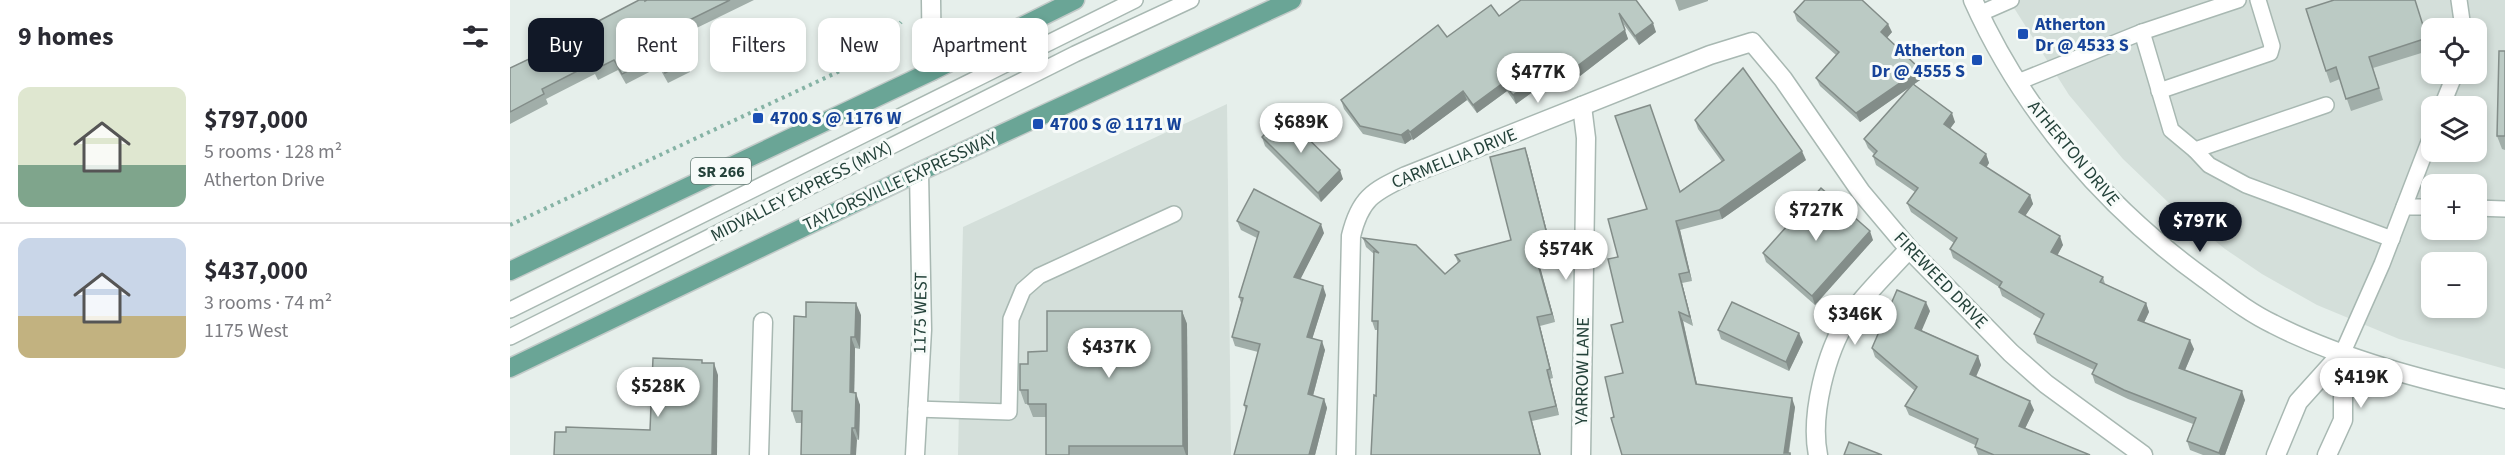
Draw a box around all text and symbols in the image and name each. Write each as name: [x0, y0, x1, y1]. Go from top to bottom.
place label: Atherton Dr @ 4533 S: [2034, 12, 2129, 58]
text: 9 homes: [18, 18, 113, 55]
chip: Buy: [528, 18, 604, 72]
chip: Rent: [616, 18, 698, 72]
chip: Filters: [710, 18, 806, 72]
chip: New: [818, 18, 900, 72]
chip: Apartment: [912, 18, 1048, 72]
map controls: [2421, 18, 2487, 318]
button: locate: [2421, 18, 2487, 84]
icon: filters: [459, 20, 492, 53]
marker: Atherton Dr @ 4533 S: [2016, 27, 2030, 41]
place label: Atherton Dr @ 4555 S: [1871, 38, 1965, 84]
pin: $477K: [1496, 53, 1580, 104]
marker: Atherton Dr @ 4555 S: [1970, 53, 1984, 67]
text: $477K: [1511, 58, 1565, 86]
street label: ATHERTON DRIVE: [2022, 95, 2125, 211]
button: layers: [2421, 96, 2487, 162]
text: $797,000: [204, 101, 308, 138]
pin: $689K: [1259, 103, 1343, 154]
place label: 4700 S @ 1176 W: [770, 106, 902, 131]
text: $689K: [1274, 108, 1328, 136]
icon: home: [66, 111, 138, 183]
marker: 4700 S @ 1176 W: [751, 111, 765, 125]
place label: 4700 S @ 1171 W: [1050, 112, 1182, 137]
marker: 4700 S @ 1171 W: [1031, 117, 1045, 131]
street label: CARMELLIA DRIVE: [1388, 122, 1521, 195]
street label: TAYLORSVILLE EXPRESSWAY: [799, 125, 1002, 237]
street label: MIDVALLEY EXPRESS (MVX): [706, 135, 896, 248]
text: 5 rooms · 128 m²: [204, 138, 342, 166]
road number: SR 266: [691, 158, 751, 184]
text: Atherton Drive: [204, 166, 325, 194]
button: +: [2421, 174, 2487, 240]
pin: $727K: [1774, 191, 1858, 242]
text: $727K: [1789, 196, 1843, 224]
pin: $797K: [2158, 202, 2242, 253]
text: $797K: [2173, 207, 2227, 235]
street label: FIREWEED DRIVE: [1888, 226, 1993, 334]
pin: $574K: [1524, 230, 1608, 281]
text: $574K: [1539, 235, 1593, 263]
text: $437,000: [204, 252, 308, 289]
button: −: [2421, 252, 2487, 318]
icon: home: [66, 262, 138, 334]
street label: 1175 WEST: [907, 271, 934, 354]
text: 3 rooms · 74 m²: [204, 289, 332, 317]
pin: $346K: [1813, 295, 1897, 346]
text: $346K: [1828, 300, 1882, 328]
text: 1175 West: [204, 317, 288, 345]
street label: YARROW LANE: [1569, 317, 1596, 426]
pin: $437K: [1067, 328, 1151, 379]
text: $437K: [1082, 333, 1136, 361]
pin: $419K: [2319, 358, 2403, 409]
text: $419K: [2334, 363, 2388, 391]
pin: $528K: [616, 367, 700, 418]
text: $528K: [631, 372, 685, 400]

